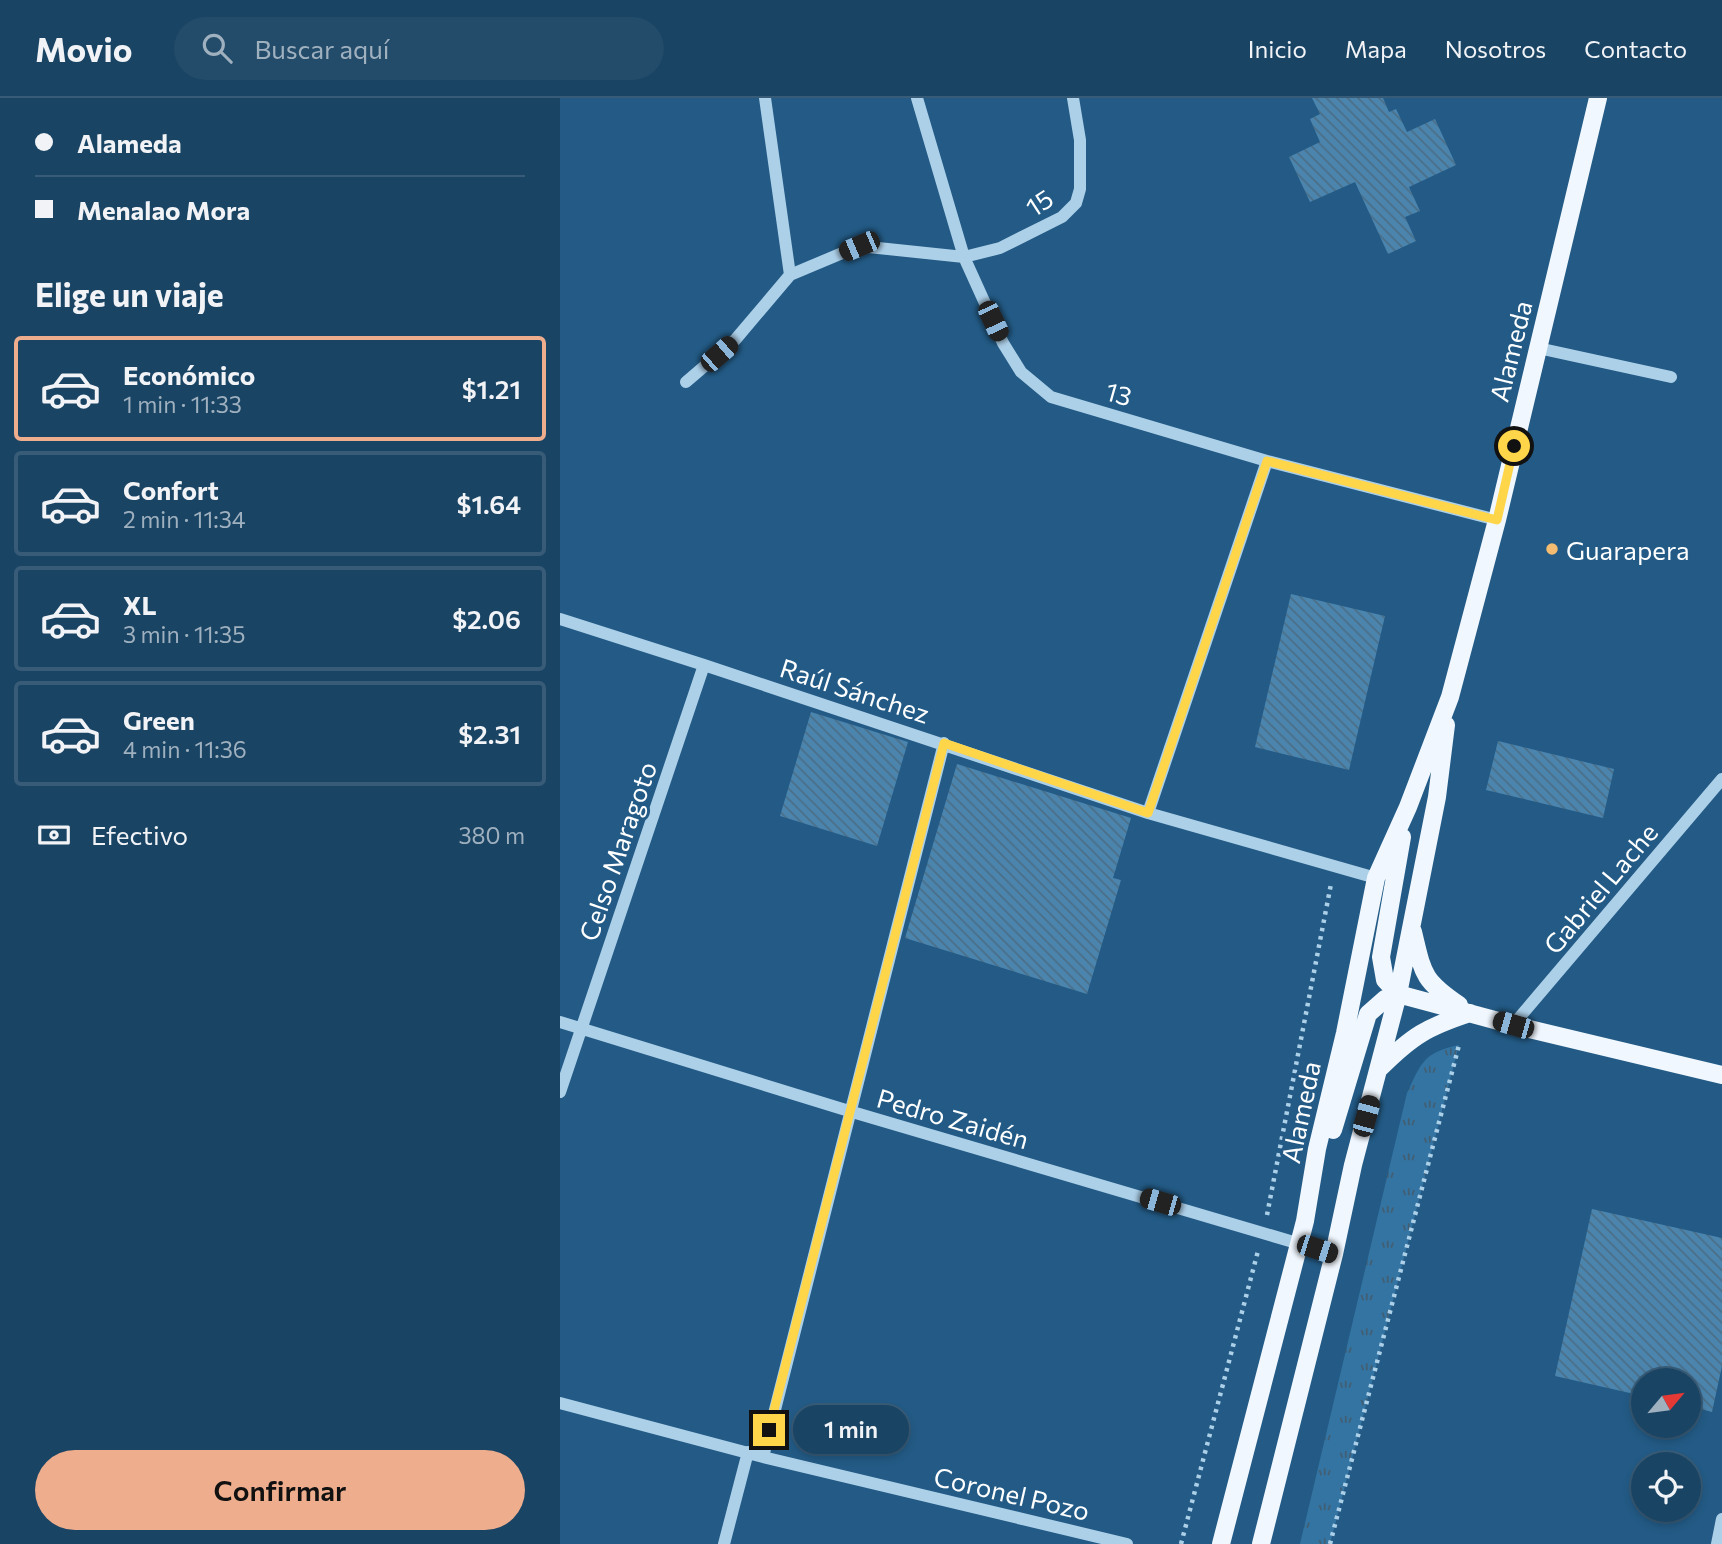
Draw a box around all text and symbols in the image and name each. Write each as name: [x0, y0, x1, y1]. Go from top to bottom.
search box: [174, 17, 664, 80]
text: Movio: [35, 28, 132, 69]
icon: search: [198, 29, 236, 67]
text: Buscar aquí: [254, 33, 389, 64]
text: Inicio: [1248, 34, 1307, 63]
text: Mapa: [1345, 34, 1407, 63]
text: Nosotros: [1445, 34, 1546, 63]
text: Contacto: [1584, 34, 1687, 63]
text: Alameda: [77, 127, 182, 158]
street label: 15: [1020, 182, 1058, 222]
text: Menalao Mora: [77, 194, 250, 225]
car: [836, 228, 883, 264]
text: Elige un viaje: [35, 274, 224, 314]
street label: Alameda: [1482, 297, 1538, 405]
car: [975, 298, 1012, 344]
car: [697, 332, 742, 376]
icon: car: [39, 357, 102, 420]
text: Económico: [123, 359, 255, 390]
text: $1.21: [462, 373, 521, 404]
street label: 13: [1102, 375, 1136, 411]
text: 1 min · 11:33: [123, 390, 242, 418]
route start: [1498, 430, 1530, 462]
icon: car: [39, 472, 102, 535]
text: Confort: [123, 474, 219, 505]
text: $1.64: [457, 488, 521, 519]
text: 2 min · 11:34: [123, 505, 246, 533]
place label: Guarapera: [1566, 534, 1690, 565]
marker: Guarapera: [1544, 541, 1560, 557]
icon: car: [39, 587, 102, 650]
text: XL: [123, 589, 157, 620]
text: $2.06: [452, 603, 521, 634]
text: 3 min · 11:35: [123, 620, 245, 648]
street label: Raúl Sánchez: [776, 651, 934, 729]
icon: car: [39, 702, 102, 765]
text: Green: [123, 704, 195, 735]
text: $2.31: [458, 718, 521, 749]
text: 4 min · 11:36: [123, 735, 247, 763]
street label: Celso Maragoto: [572, 757, 662, 945]
icon: cash: [35, 816, 73, 854]
street label: Gabriel Lache: [1537, 817, 1663, 959]
text: Efectivo: [91, 819, 188, 850]
text: 380 m: [458, 821, 525, 849]
car: [1490, 1009, 1537, 1041]
street label: Alameda: [1274, 1058, 1326, 1166]
street label: Pedro Zaidén: [874, 1082, 1032, 1154]
car: [1351, 1093, 1382, 1139]
car: [1137, 1186, 1184, 1218]
car: [1294, 1233, 1341, 1265]
north arrow: [1631, 1368, 1701, 1438]
map controls: [1631, 1368, 1701, 1522]
callout: 1 min: [794, 1406, 909, 1454]
route end: [753, 1414, 785, 1446]
text: 1 min: [824, 1415, 878, 1443]
button: Confirmar: [35, 1450, 525, 1530]
button: locate: [1631, 1452, 1701, 1522]
street label: Coronel Pozo: [931, 1460, 1093, 1526]

